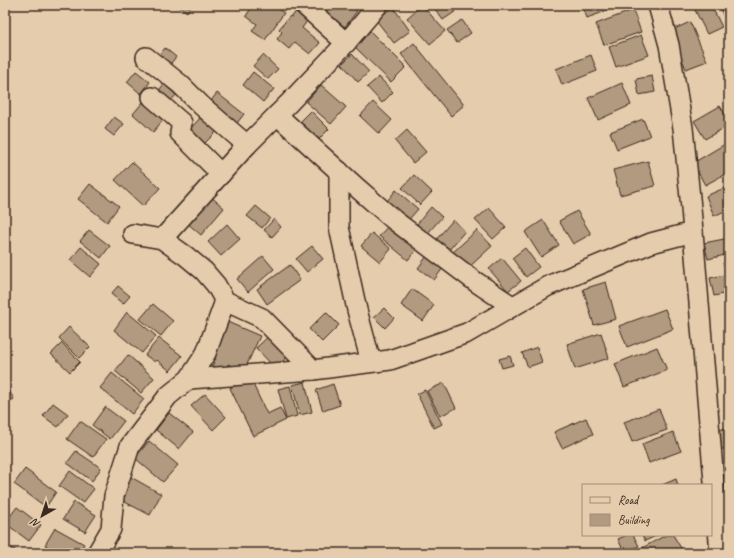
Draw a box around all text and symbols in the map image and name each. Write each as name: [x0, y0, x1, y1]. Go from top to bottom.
legend: [582, 484, 712, 536]
text: Road: [618, 492, 640, 508]
north arrow: [22, 496, 62, 536]
text: Building: [618, 512, 650, 528]
text: N: [27, 515, 43, 531]

